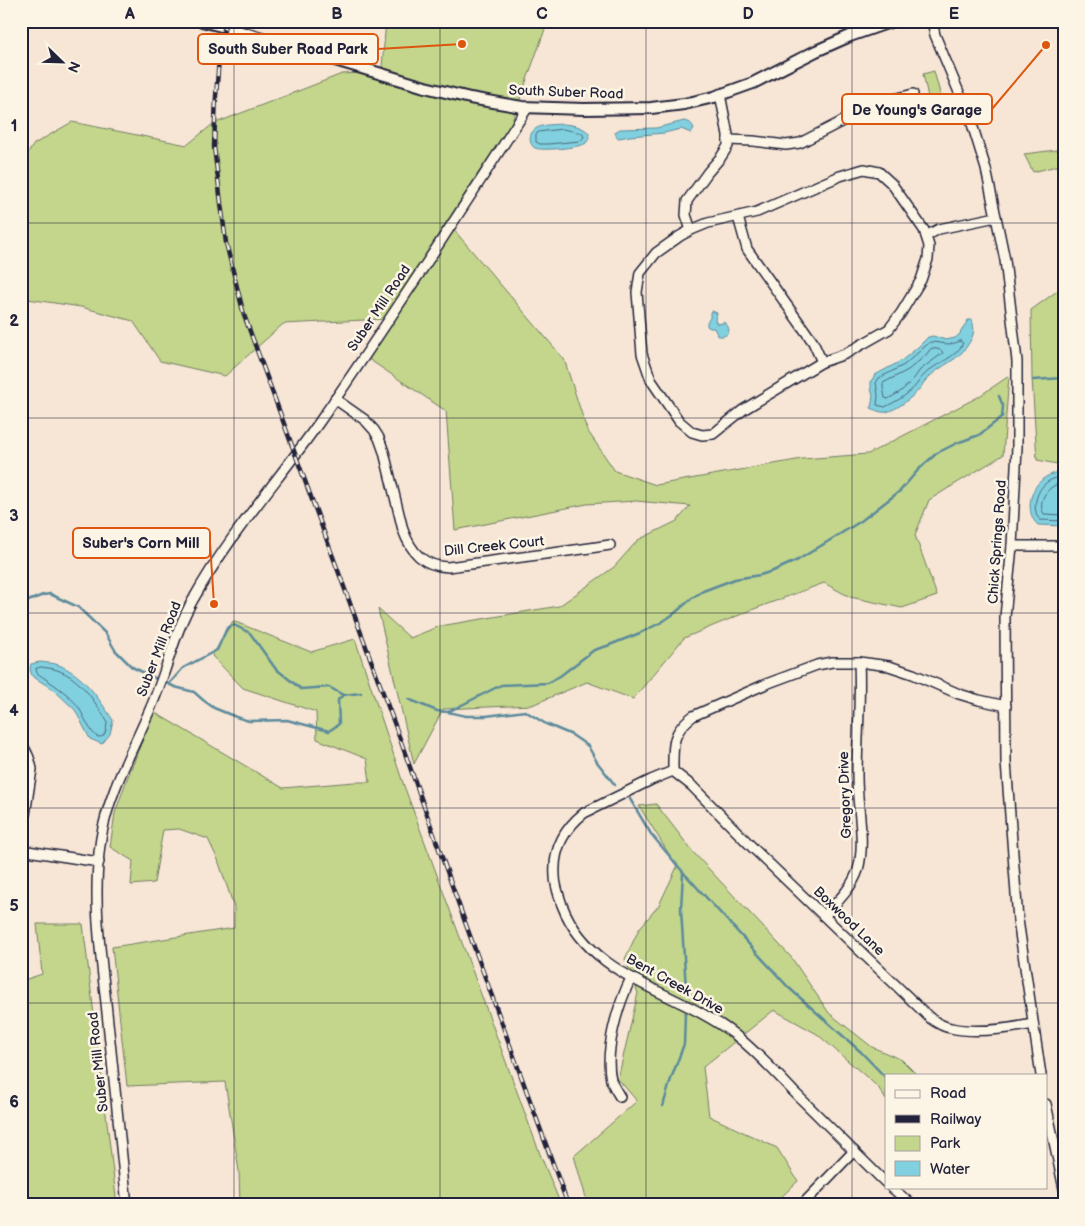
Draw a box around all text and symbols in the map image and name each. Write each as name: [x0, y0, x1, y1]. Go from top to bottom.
text: A: [124, 5, 135, 24]
text: B: [331, 5, 343, 24]
text: C: [536, 5, 548, 24]
text: D: [742, 5, 754, 24]
text: E: [949, 5, 959, 24]
callout: South Suber Road Park: [198, 34, 378, 64]
north arrow: [38, 38, 88, 88]
text: South Suber Road Park: [208, 40, 368, 59]
text: N: [64, 59, 83, 75]
street label: South Suber Road: [508, 82, 624, 102]
callout: De Young's Garage: [842, 94, 992, 124]
text: De Young's Garage: [852, 101, 982, 120]
text: 1: [11, 117, 17, 136]
street label: Suber Mill Road: [344, 262, 414, 354]
text: 2: [9, 312, 19, 331]
street label: Chick Springs Road: [984, 479, 1010, 605]
text: 3: [9, 507, 19, 526]
callout: Suber's Corn Mill: [73, 528, 210, 558]
street label: Dill Creek Court: [443, 532, 546, 560]
text: Suber's Corn Mill: [83, 534, 199, 553]
street label: Suber Mill Road: [133, 599, 185, 699]
text: 4: [9, 702, 19, 721]
street label: Gregory Drive: [835, 751, 855, 839]
street label: Boxwood Lane: [810, 883, 888, 959]
text: 5: [9, 897, 19, 916]
street label: Bent Creek Drive: [623, 950, 727, 1018]
street label: Suber Mill Road: [84, 1011, 112, 1113]
legend: [885, 1074, 1048, 1188]
text: Road: [930, 1084, 966, 1103]
text: 6: [9, 1093, 19, 1112]
text: Railway: [930, 1110, 981, 1129]
text: Park: [930, 1134, 961, 1153]
text: Water: [930, 1160, 970, 1179]

